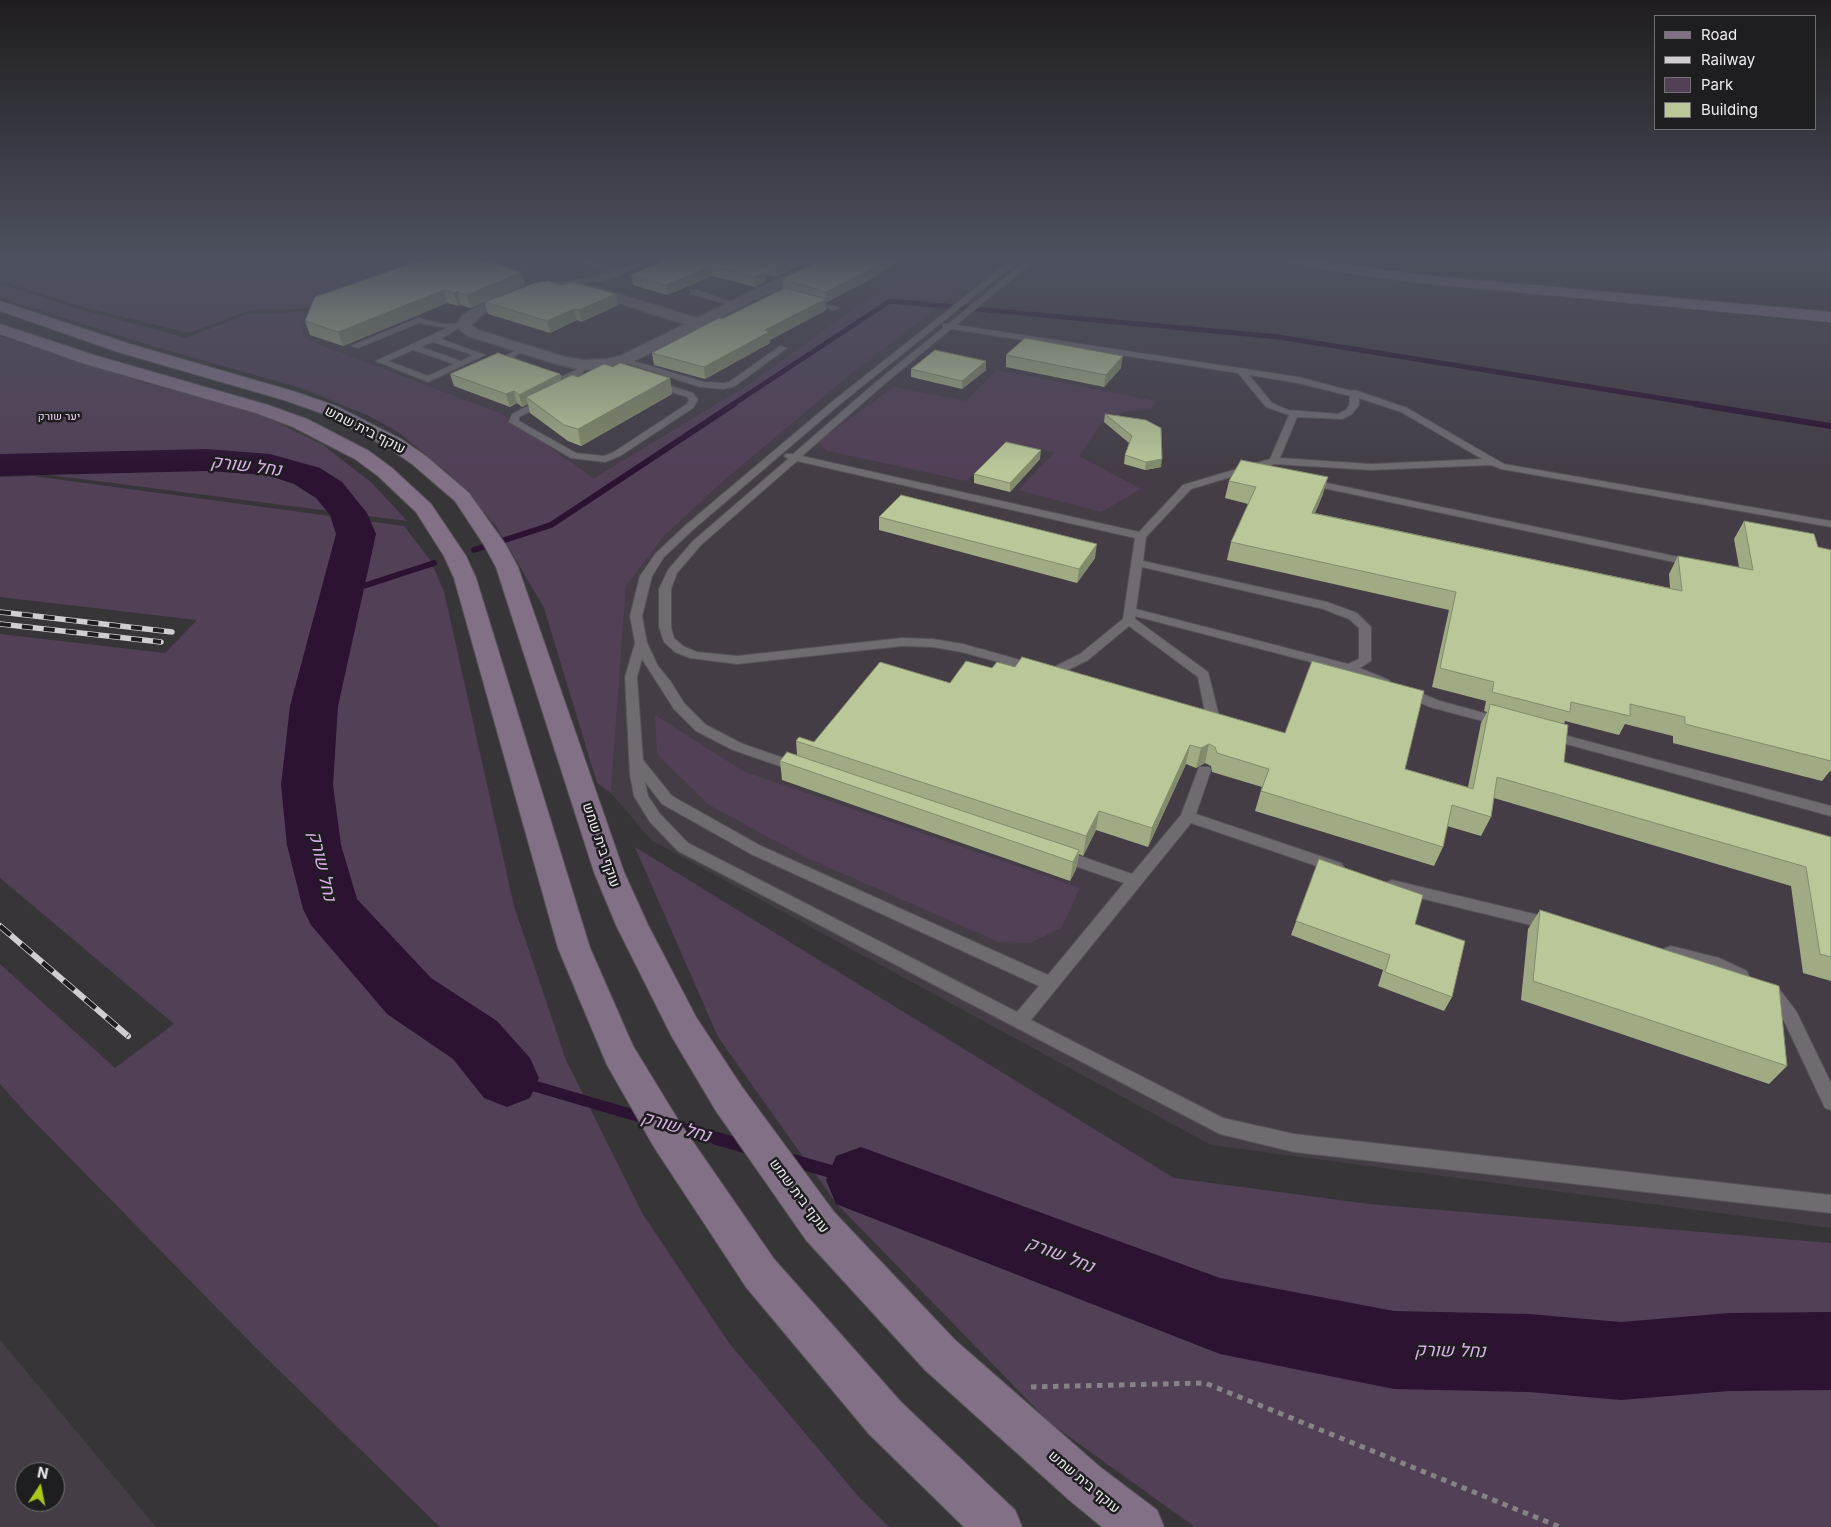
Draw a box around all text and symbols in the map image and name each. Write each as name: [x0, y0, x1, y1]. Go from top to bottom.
legend: [1654, 15, 1816, 130]
text: Road: [1701, 25, 1737, 44]
text: Railway: [1701, 50, 1755, 69]
text: Park: [1701, 75, 1733, 94]
text: Building: [1701, 100, 1758, 119]
street label: עוקף בית שמש: [322, 402, 408, 458]
park label: יער שורק: [38, 410, 80, 424]
water label: נחל שורק: [209, 451, 283, 481]
street label: עוקף בית שמש: [579, 800, 623, 890]
water label: נחל שורק: [303, 829, 341, 903]
water label: נחל שורק: [639, 1107, 713, 1147]
street label: עוקף בית שמש: [766, 1156, 832, 1236]
water label: נחל שורק: [1023, 1232, 1097, 1278]
water label: נחל שורק: [1414, 1340, 1486, 1362]
street label: עוקף בית שמש: [1045, 1447, 1123, 1517]
north arrow: [15, 1462, 65, 1512]
text: N: [36, 1463, 50, 1482]

